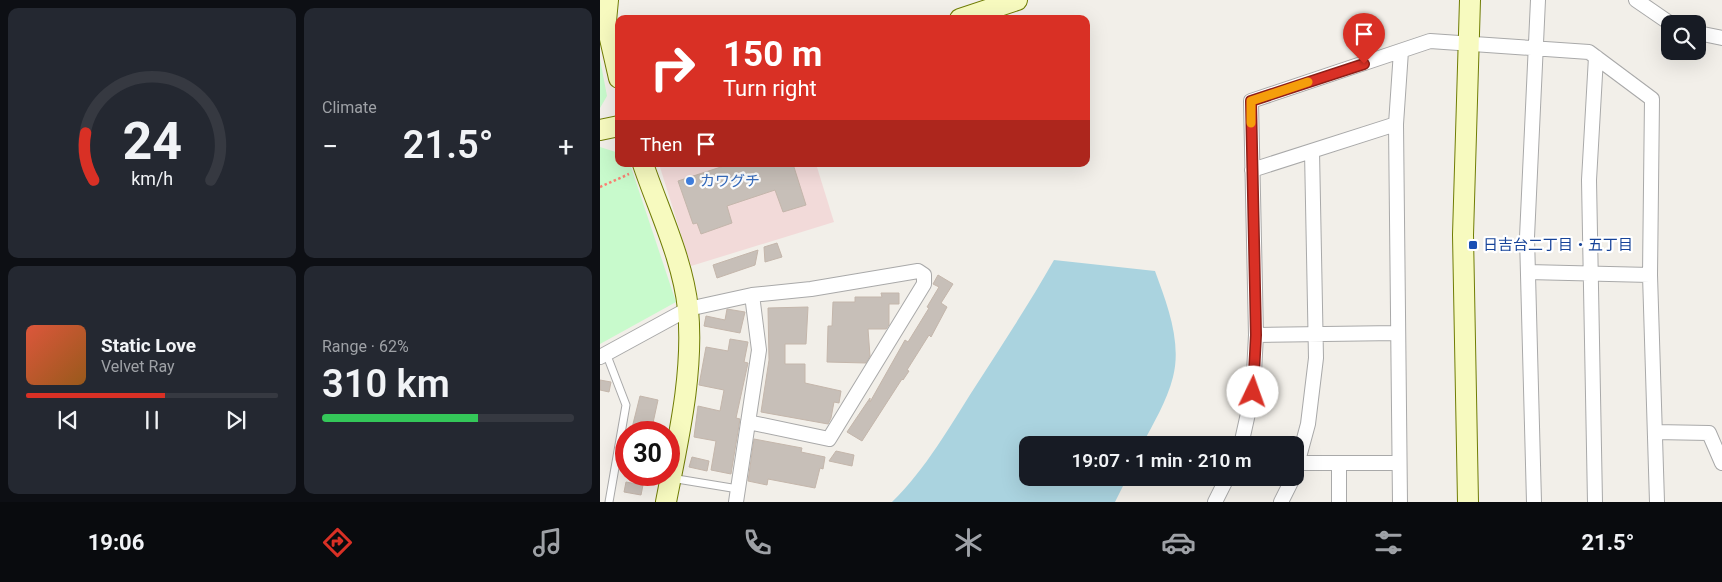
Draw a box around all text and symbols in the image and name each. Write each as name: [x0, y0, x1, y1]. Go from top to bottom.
pin: [1343, 13, 1385, 64]
map controls: [1661, 15, 1706, 60]
button: search: [1661, 15, 1706, 60]
icon: arrive: [1350, 20, 1378, 48]
text: 150 m: [723, 34, 822, 75]
icon: right: [640, 35, 705, 100]
text: Turn right: [723, 76, 817, 101]
text: Climate: [322, 98, 377, 117]
text: 24: [122, 111, 182, 172]
text: 21.5°: [403, 123, 493, 167]
text: −: [322, 130, 338, 163]
text: +: [558, 130, 574, 163]
icon: arrive: [692, 130, 720, 158]
text: Then: [640, 133, 682, 156]
text: km/h: [131, 168, 173, 189]
place label: カワグチ: [700, 172, 760, 190]
marker: カワグチ: [684, 175, 696, 187]
place label: 日吉台二丁目・五丁目: [1483, 236, 1633, 254]
marker: 日吉台二丁目・五丁目: [1467, 239, 1479, 251]
text: Static Love: [101, 334, 196, 357]
text: Range · 62%: [322, 337, 409, 356]
text: Velvet Ray: [101, 357, 175, 376]
text: 310 km: [322, 362, 450, 406]
position arrow: [1226, 365, 1278, 417]
icon: previous: [54, 406, 82, 434]
icon: pause: [138, 406, 166, 434]
icon: next: [222, 406, 250, 434]
speed limit sign: 30: [615, 421, 680, 486]
text: 19:07 · 1 min · 210 m: [1071, 449, 1252, 472]
icon: directions: [320, 525, 355, 560]
icon: music: [530, 525, 565, 560]
icon: phone: [740, 525, 775, 560]
icon: climate: [951, 525, 986, 560]
icon: car: [1161, 525, 1196, 560]
icon: filters: [1371, 525, 1406, 560]
text: 19:06: [88, 530, 144, 555]
text: 21.5°: [1581, 530, 1634, 555]

